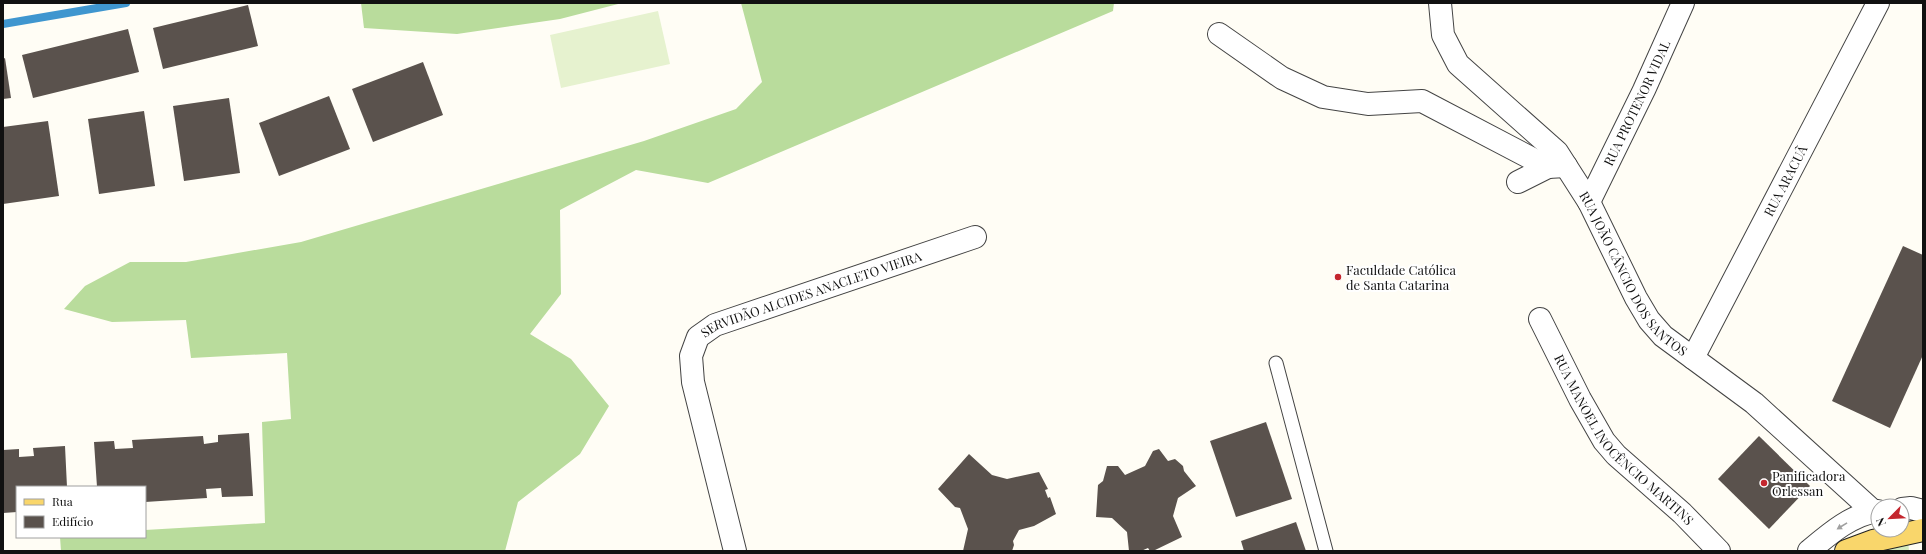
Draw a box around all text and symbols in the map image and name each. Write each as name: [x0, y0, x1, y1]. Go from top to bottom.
street label: RUA PROTENOR VIDAL: [1599, 37, 1673, 168]
street label: RUA ARACUÃ: [1759, 141, 1811, 219]
street label: RUA JOÃO CÂNCIO DOS SANTOS: [1576, 188, 1691, 359]
street label: SERVIDÃO ALCIDES ANACLETO VIEIRA: [697, 247, 924, 341]
place label: Faculdade Católica de Santa Catarina: [1346, 261, 1456, 293]
marker: Faculdade Católica de Santa Catarina: [1333, 272, 1343, 282]
street label: RUA MANOEL INOCÊNCIO MARTINS: [1551, 351, 1698, 528]
place label: Panificadora Orlessan: [1772, 467, 1846, 499]
marker: Panificadora Orlessan: [1759, 478, 1769, 488]
legend: [16, 486, 146, 538]
text: Rua: [52, 493, 73, 509]
north arrow: [1870, 498, 1910, 538]
text: Edifício: [52, 513, 94, 529]
text: N: [1872, 516, 1889, 529]
one-way arrow: [1837, 522, 1847, 530]

